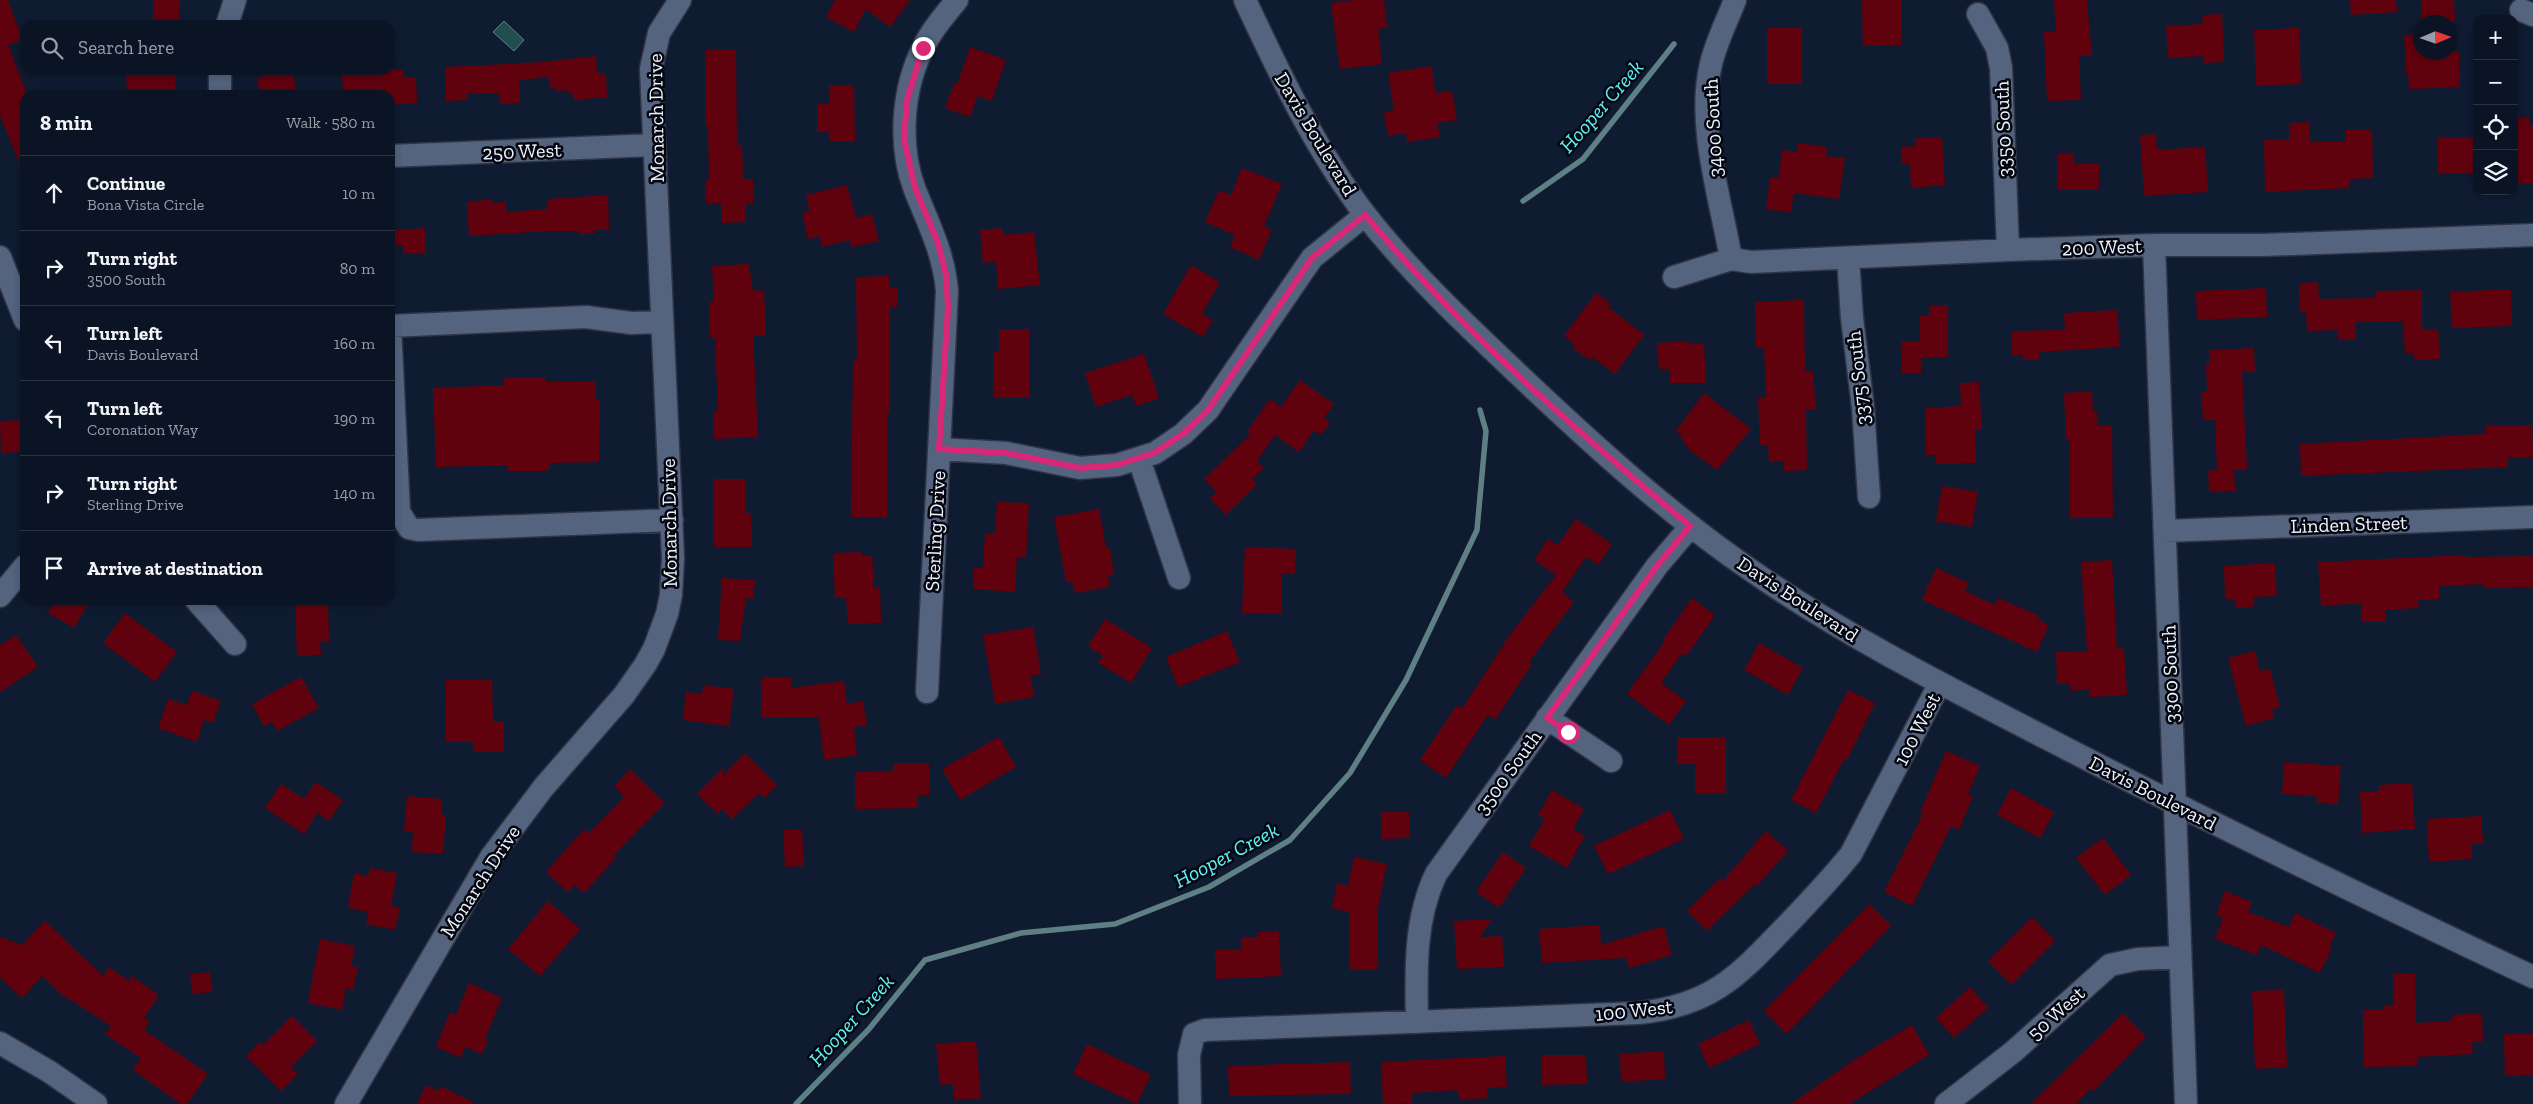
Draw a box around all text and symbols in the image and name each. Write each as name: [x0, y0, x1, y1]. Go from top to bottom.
north arrow: [2413, 15, 2458, 60]
map controls: [2473, 15, 2518, 195]
button: +: [2473, 15, 2518, 60]
search box: [20, 20, 395, 75]
icon: search: [38, 34, 66, 62]
text: Search here: [78, 36, 174, 59]
route end: [912, 37, 935, 60]
street label: Monarch Drive: [643, 53, 669, 183]
water label: Hooper Creek: [1554, 54, 1648, 158]
button: −: [2473, 60, 2518, 105]
street label: Davis Boulevard: [1270, 68, 1362, 200]
street label: 3400 South: [1698, 77, 1728, 178]
street label: 3350 South: [1989, 80, 2017, 178]
button: locate: [2473, 105, 2518, 150]
text: 8 min: [40, 110, 92, 135]
text: Walk · 580 m: [286, 113, 375, 132]
street label: 250 West: [482, 138, 563, 164]
button: layers: [2473, 150, 2518, 195]
text: Continue: [87, 172, 165, 195]
icon: ahead: [40, 179, 68, 207]
text: 10 m: [342, 184, 375, 203]
text: Bona Vista Circle: [87, 195, 204, 214]
street label: 200 West: [2061, 234, 2143, 260]
text: Turn right: [87, 247, 177, 270]
icon: right: [40, 254, 68, 282]
text: 80 m: [340, 259, 375, 278]
text: 3500 South: [87, 270, 166, 289]
text: Turn left: [87, 322, 162, 345]
icon: left: [40, 329, 68, 357]
street label: 3375 South: [1841, 329, 1875, 426]
text: 160 m: [334, 334, 375, 353]
text: Davis Boulevard: [87, 345, 199, 364]
text: Turn left: [87, 397, 162, 420]
icon: left: [40, 404, 68, 432]
text: 190 m: [334, 409, 375, 428]
text: Coronation Way: [87, 420, 198, 439]
street label: Monarch Drive: [656, 458, 682, 588]
street label: Sterling Drive: [920, 470, 950, 592]
text: Turn right: [87, 472, 177, 495]
icon: right: [40, 479, 68, 507]
text: 140 m: [334, 484, 375, 503]
text: Sterling Drive: [87, 495, 184, 514]
street label: Linden Street: [2290, 510, 2408, 538]
street label: Davis Boulevard: [1733, 551, 1863, 647]
icon: arrive: [40, 554, 68, 582]
text: Arrive at destination: [87, 557, 263, 580]
street label: 3300 South: [2156, 624, 2184, 723]
street label: 100 West: [1889, 688, 1946, 769]
route start: [1557, 721, 1580, 744]
street label: 3500 South: [1469, 725, 1547, 819]
street label: Davis Boulevard: [2085, 751, 2221, 835]
water label: Hooper Creek: [1169, 817, 1283, 893]
street label: Monarch Drive: [435, 820, 525, 942]
water label: Hooper Creek: [803, 969, 899, 1071]
street label: 50 West: [2022, 981, 2090, 1045]
street label: 100 West: [1594, 994, 1675, 1026]

